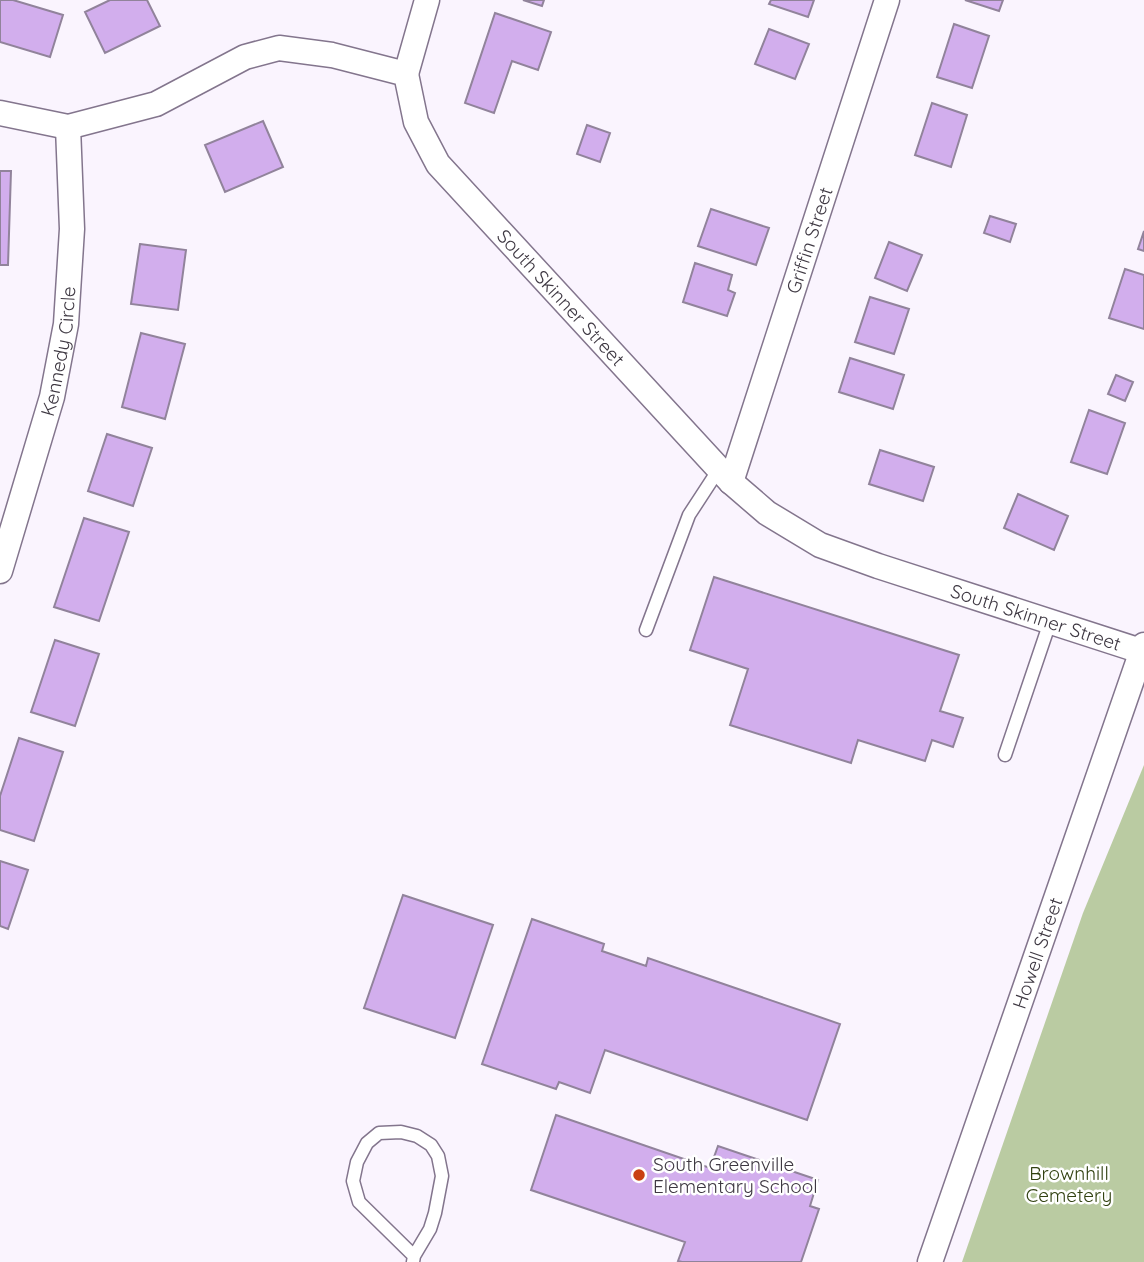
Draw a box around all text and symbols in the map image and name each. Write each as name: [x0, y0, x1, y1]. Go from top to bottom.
street label: Griffin Street: [781, 184, 838, 297]
street label: South Skinner Street: [492, 224, 630, 371]
street label: Kennedy Circle: [35, 285, 80, 419]
street label: South Skinner Street: [948, 578, 1124, 656]
street label: Howell Street: [1007, 894, 1068, 1012]
place label: South Greenville Elementary School: [653, 1152, 818, 1198]
park label: Brownhill Cemetery: [1026, 1161, 1112, 1207]
marker: South Greenville Elementary School: [631, 1167, 647, 1183]

